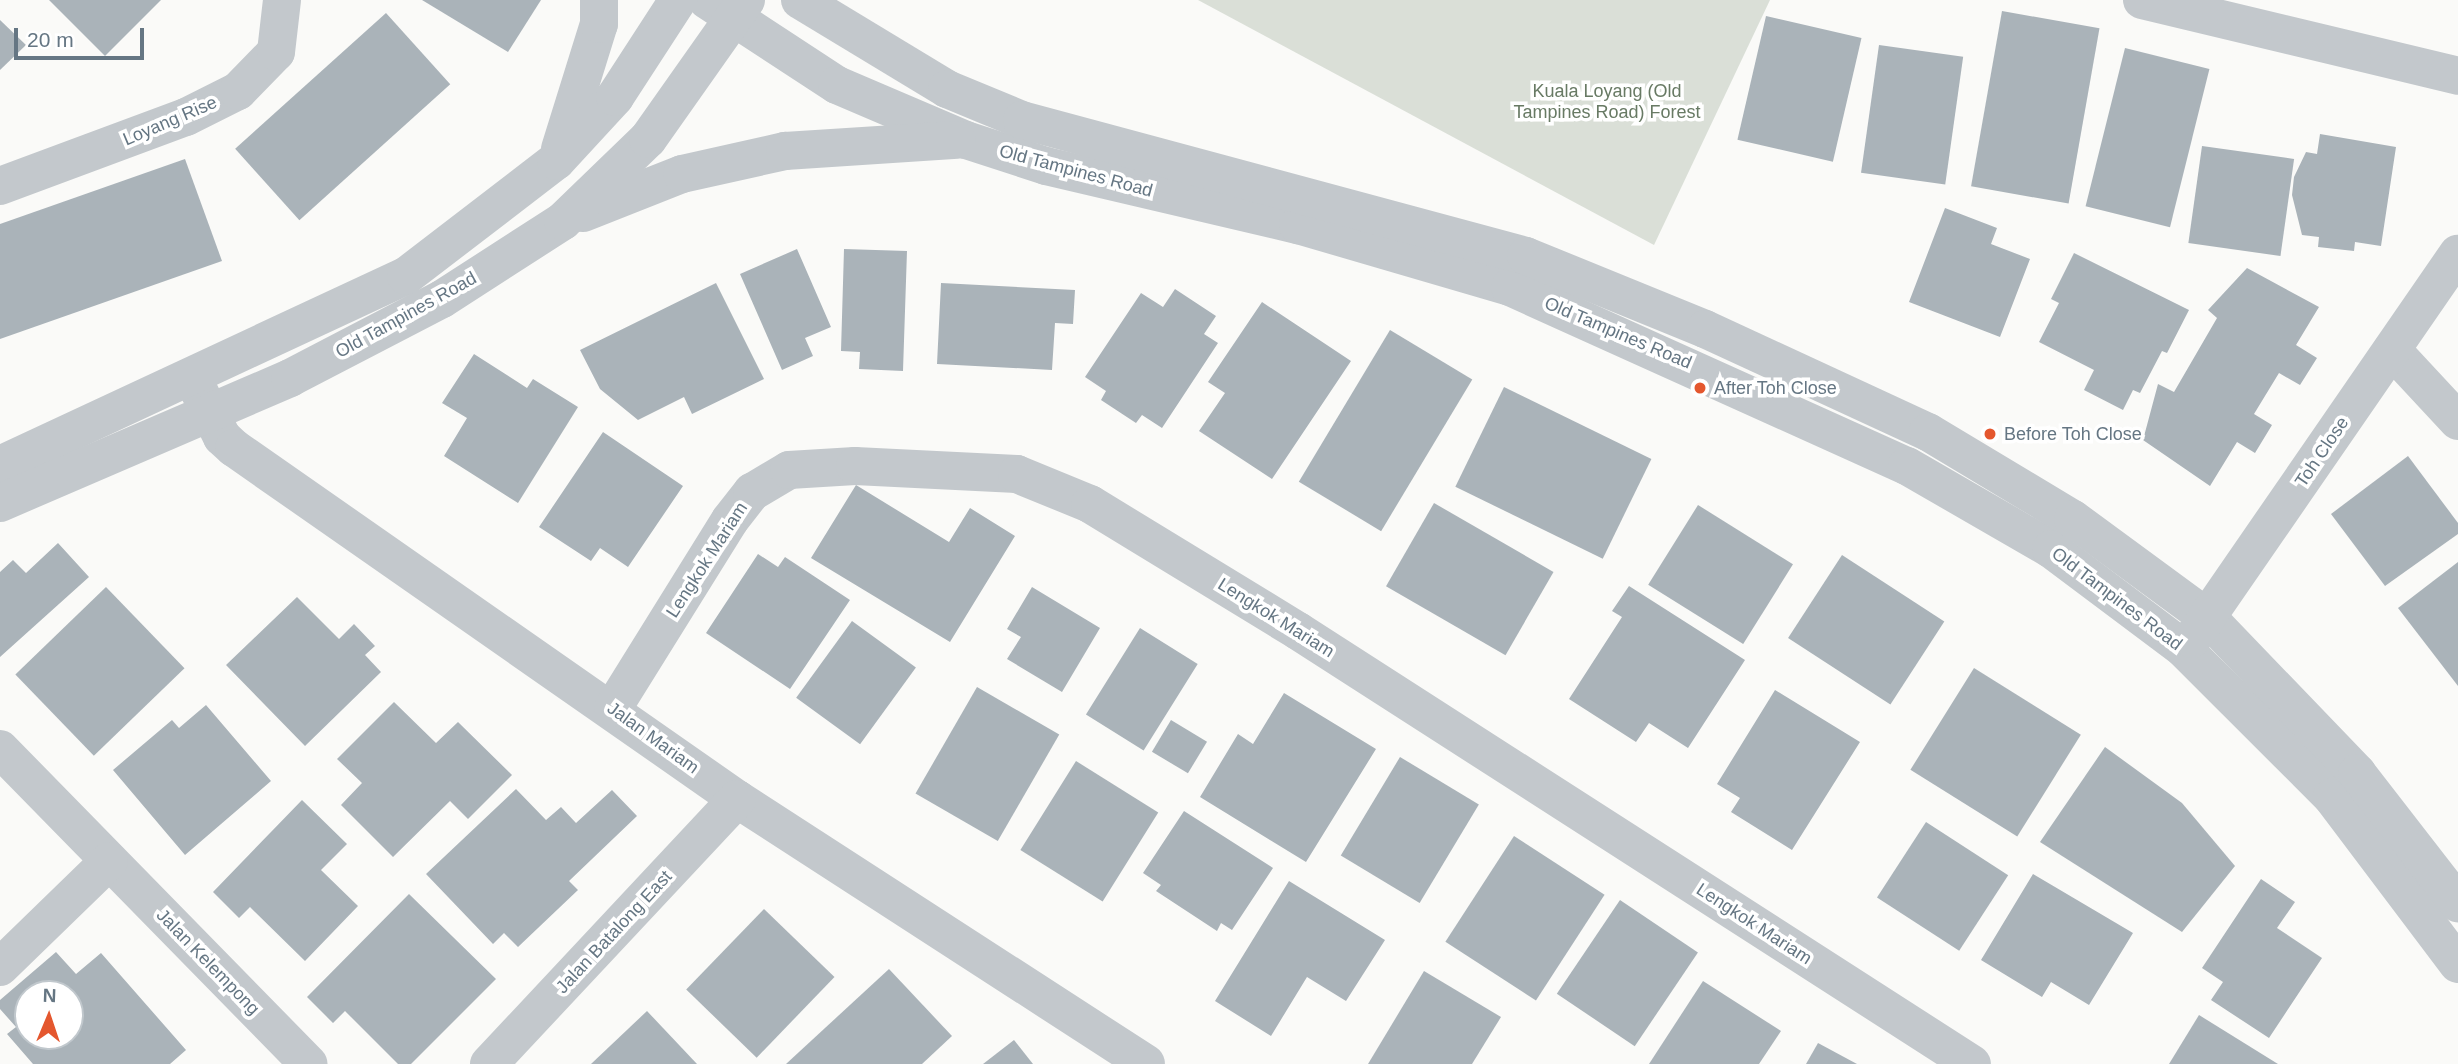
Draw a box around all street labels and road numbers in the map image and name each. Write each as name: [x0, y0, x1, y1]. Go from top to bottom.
street label: Loyang Rise: [120, 92, 220, 150]
street label: Old Tampines Road: [997, 140, 1155, 202]
street label: Old Tampines Road: [332, 267, 480, 363]
street label: Old Tampines Road: [1541, 292, 1695, 374]
street label: Toh Close: [2291, 413, 2353, 491]
street label: Lengkok Mariam: [662, 498, 752, 622]
street label: Old Tampines Road: [2047, 543, 2187, 655]
street label: Lengkok Mariam: [1214, 574, 1338, 662]
street label: Jalan Mariam: [603, 698, 703, 778]
street label: Jalan Batalong East: [552, 866, 676, 998]
street label: Lengkok Mariam: [1692, 879, 1816, 969]
street label: Jalan Kelempong: [152, 904, 264, 1020]

